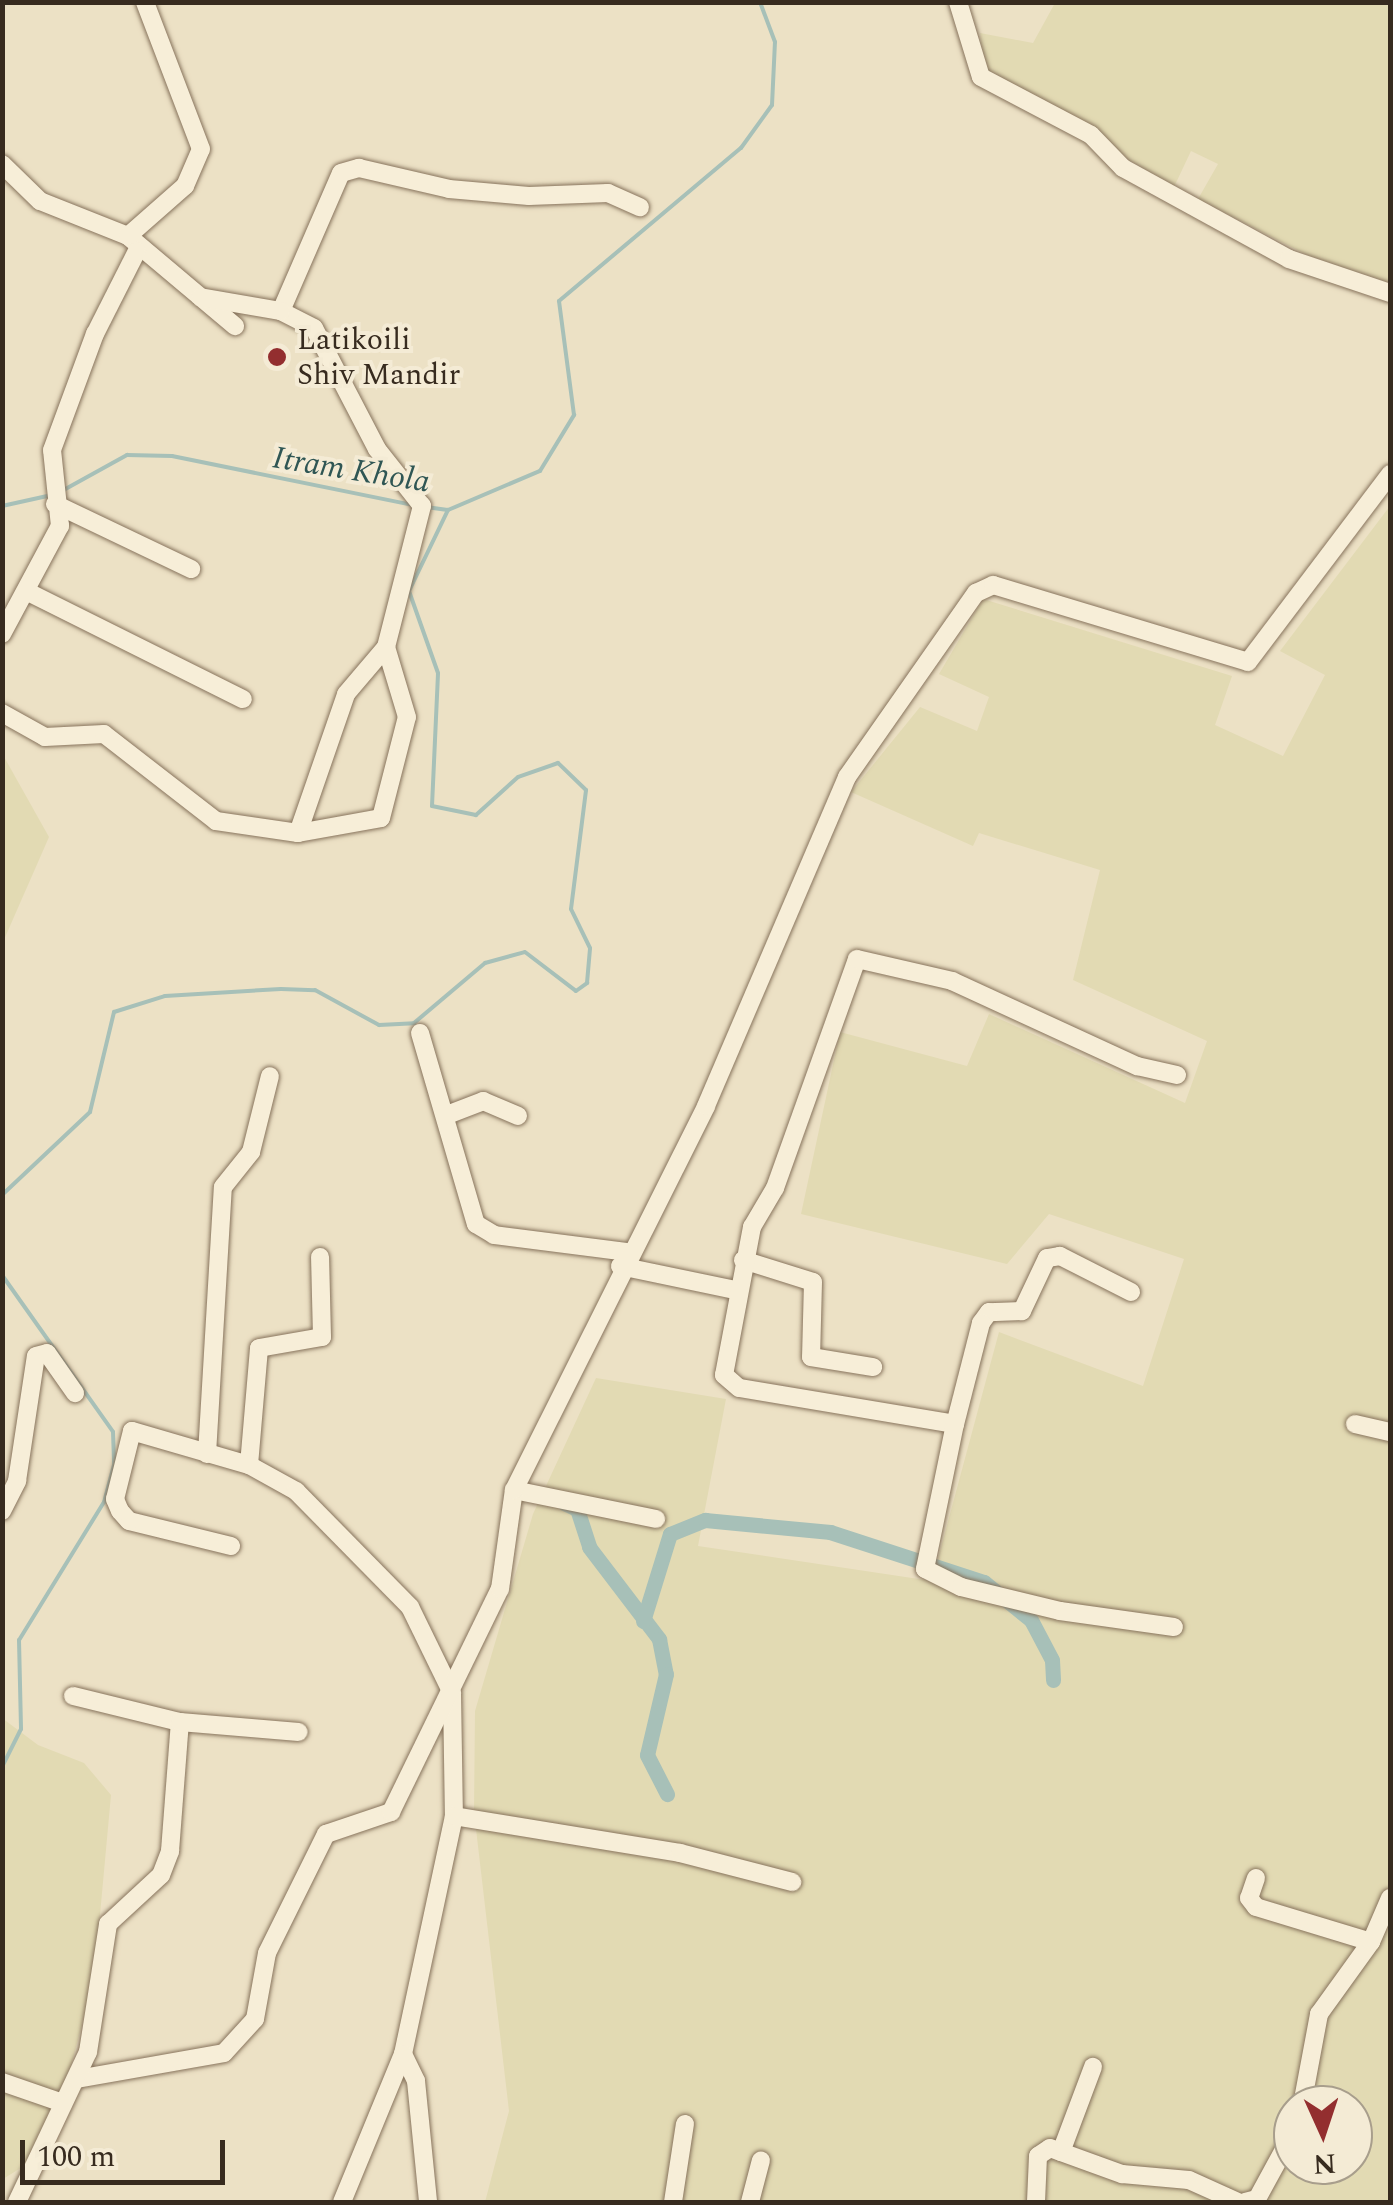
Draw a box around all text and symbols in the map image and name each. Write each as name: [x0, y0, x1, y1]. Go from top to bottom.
place label: Latikoili Shiv Mandir: [297, 322, 460, 392]
marker: Latikoili Shiv Mandir: [266, 346, 288, 368]
water label: Itram Khola: [270, 440, 432, 502]
north arrow: [1273, 2085, 1373, 2185]
scale bar: [25, 2120, 230, 2182]
text: 100 m: [37, 2134, 115, 2180]
text: N: [1312, 2141, 1337, 2186]

